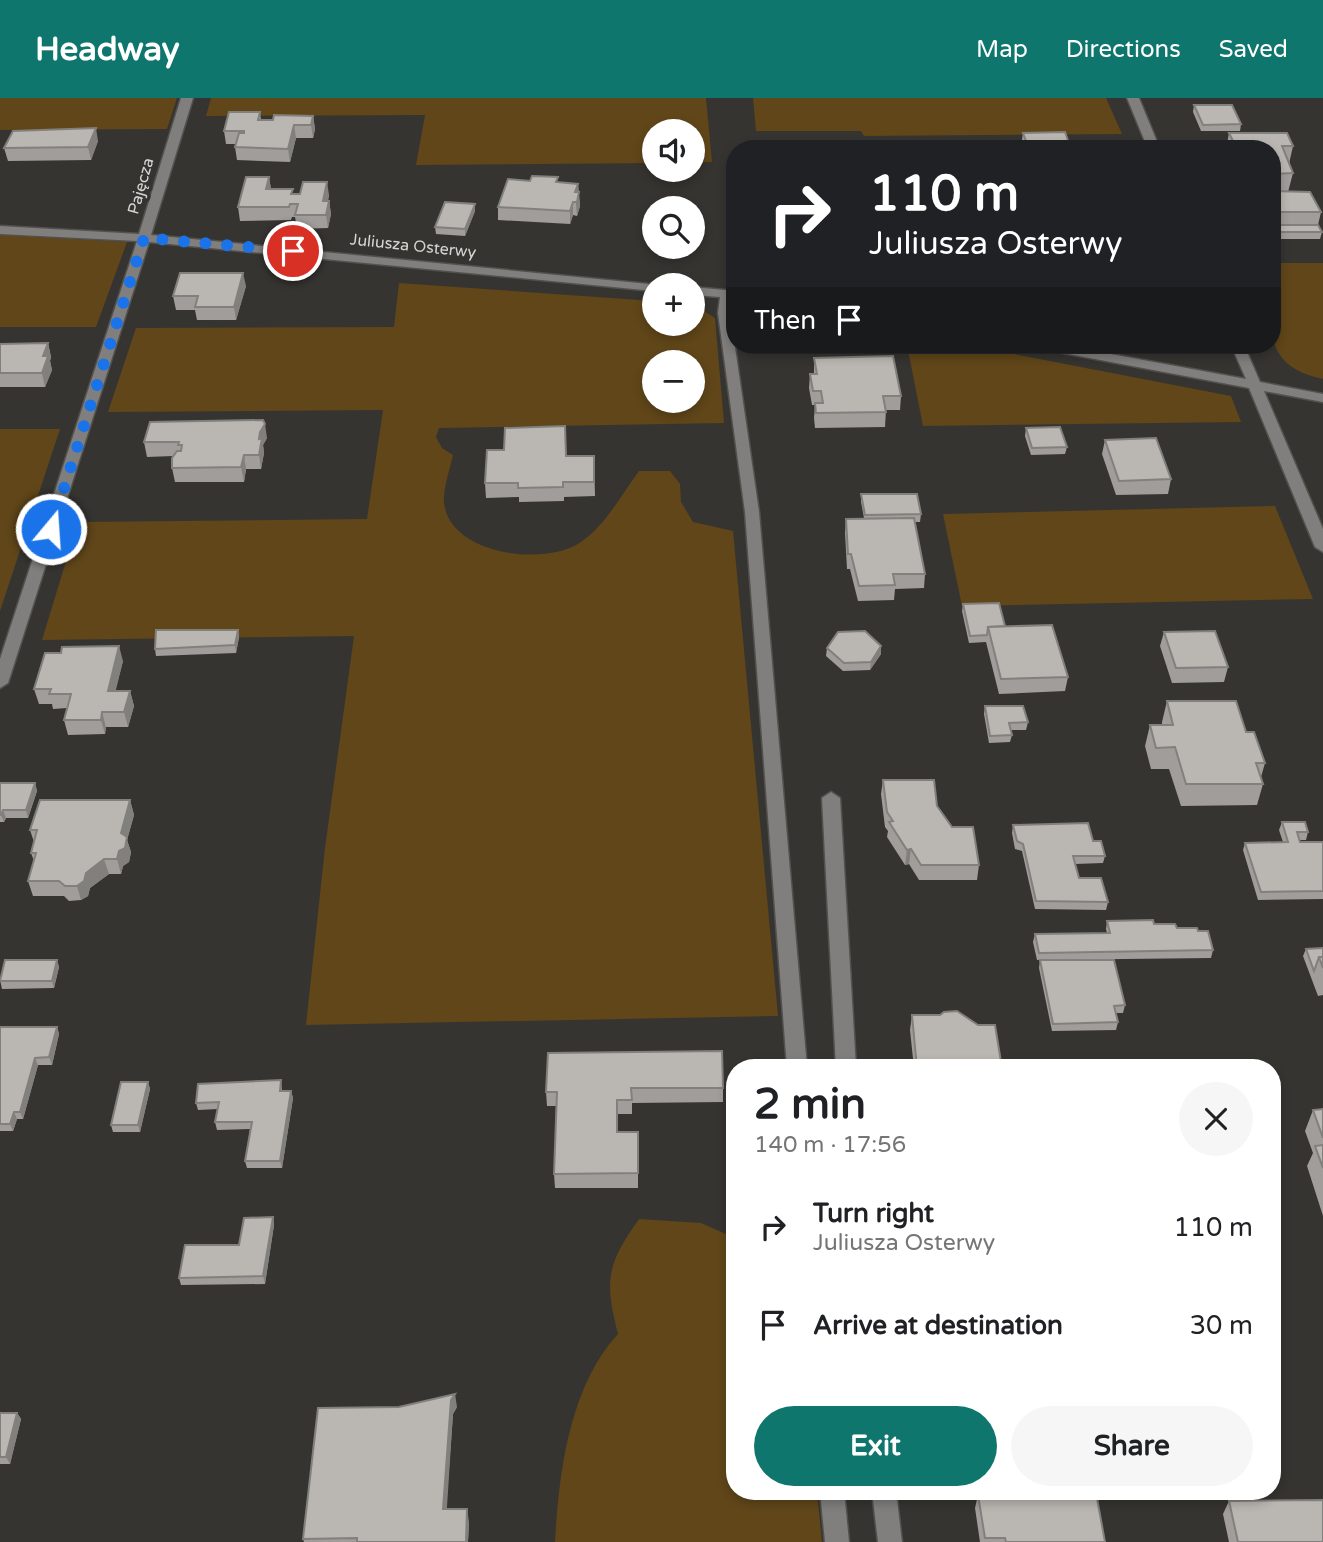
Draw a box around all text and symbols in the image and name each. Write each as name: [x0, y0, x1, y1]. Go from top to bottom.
text: Headway: [35, 30, 179, 69]
text: Map: [976, 35, 1028, 64]
text: Directions: [1066, 35, 1181, 64]
text: Saved: [1219, 35, 1288, 64]
map controls: [642, 119, 705, 413]
button: sound: [642, 119, 705, 182]
street label: Pajęcza: [123, 155, 159, 217]
text: 110 m: [869, 165, 1019, 224]
icon: right: [754, 168, 845, 259]
button: search: [642, 196, 705, 259]
pin: [263, 221, 323, 281]
text: Juliusza Osterwy: [869, 225, 1122, 263]
street label: Juliusza Osterwy: [349, 229, 477, 263]
icon: arrive: [274, 232, 312, 270]
button: +: [642, 273, 705, 336]
icon: arrive: [830, 301, 868, 339]
text: Then: [754, 305, 816, 336]
button: −: [642, 350, 705, 413]
position arrow: [14, 492, 88, 566]
text: 2 min: [754, 1079, 866, 1130]
button: close: [1179, 1082, 1253, 1156]
text: 140 m · 17:56: [754, 1131, 906, 1159]
text: Turn right: [813, 1198, 934, 1229]
icon: right: [754, 1208, 792, 1246]
text: 110 m: [1173, 1212, 1253, 1243]
text: Juliusza Osterwy: [813, 1229, 995, 1257]
icon: arrive: [754, 1306, 792, 1344]
text: Arrive at destination: [813, 1310, 1063, 1341]
text: 30 m: [1190, 1310, 1253, 1341]
button: Exit: [754, 1406, 997, 1486]
button: Share: [1011, 1406, 1253, 1486]

